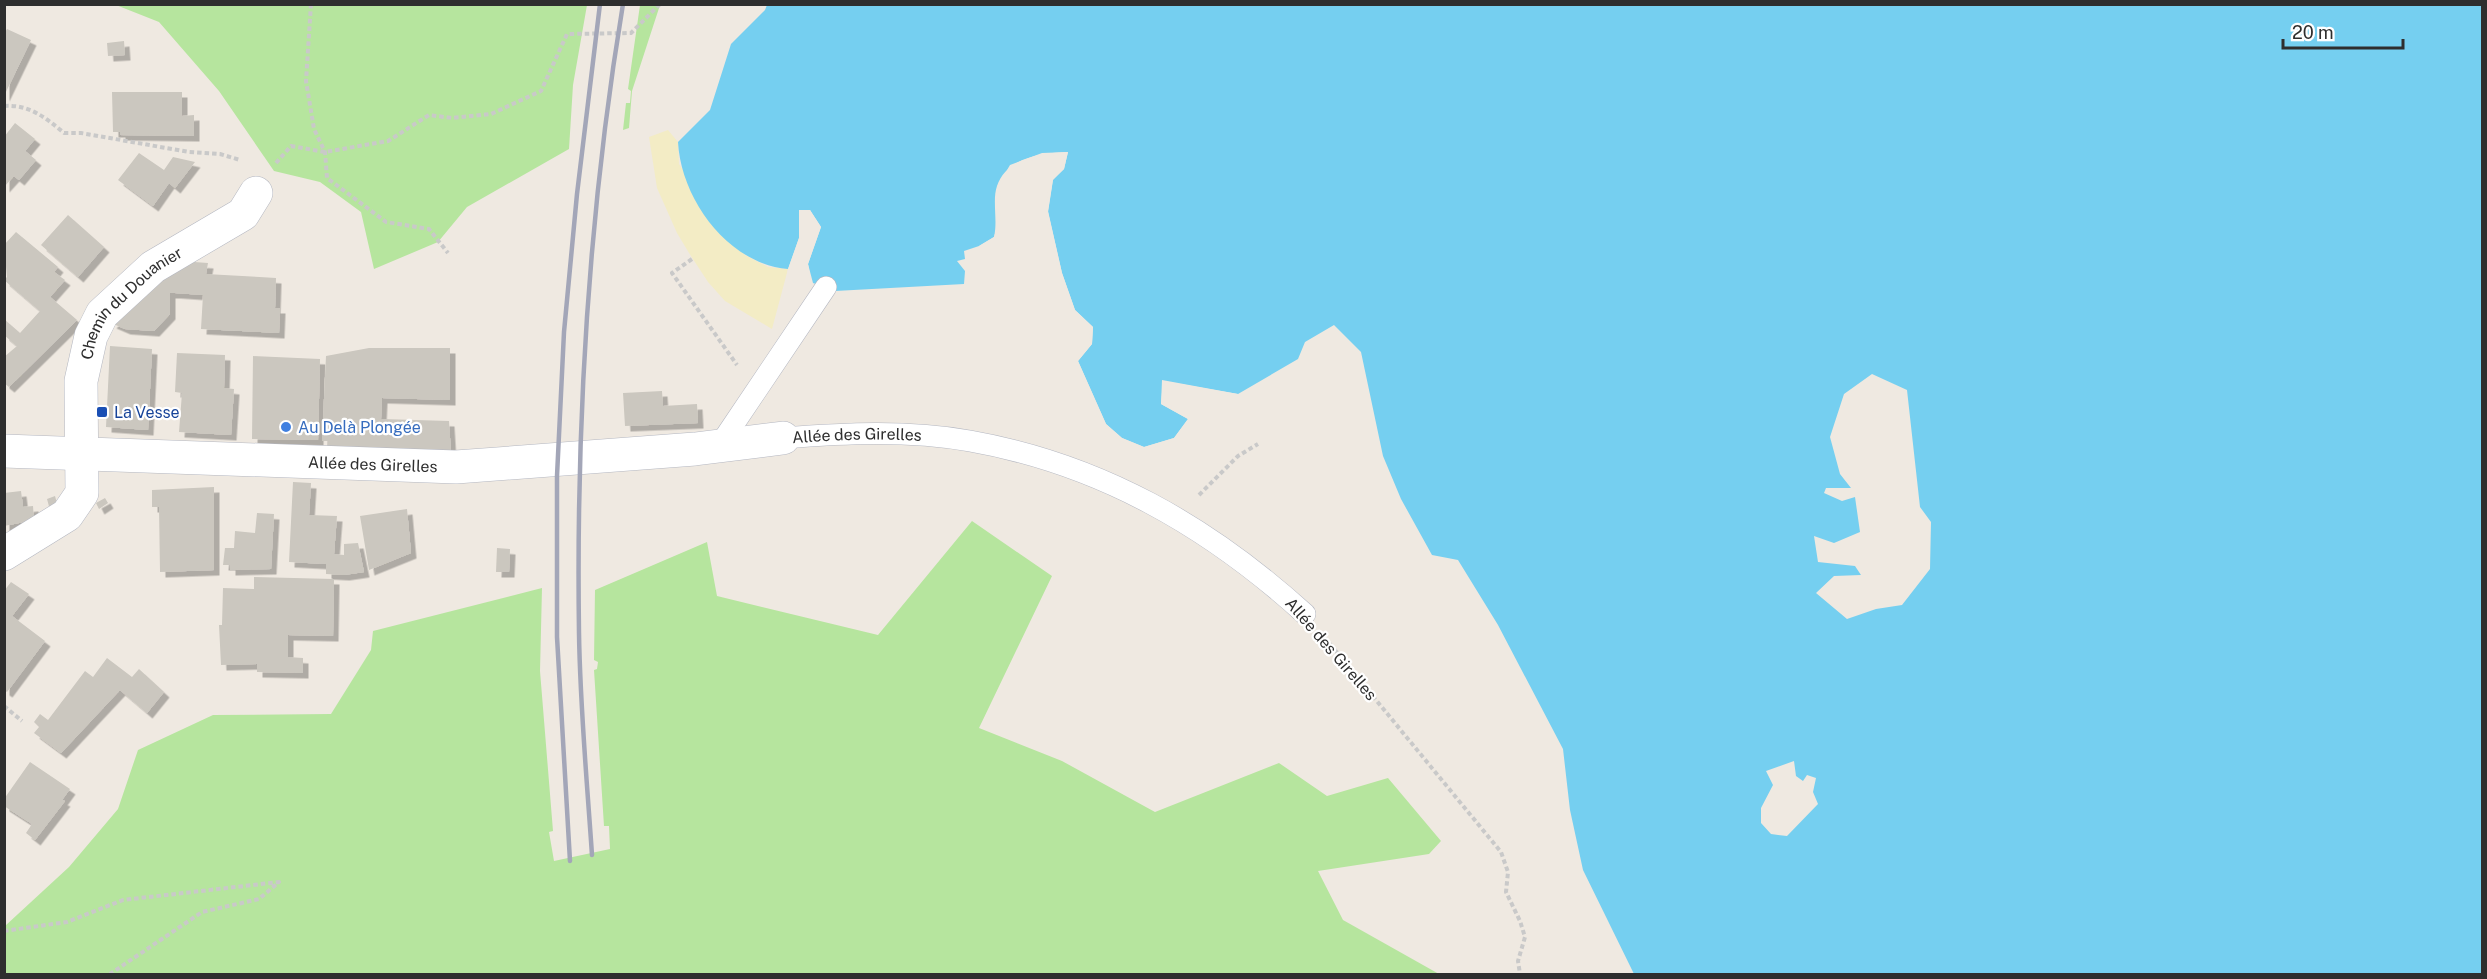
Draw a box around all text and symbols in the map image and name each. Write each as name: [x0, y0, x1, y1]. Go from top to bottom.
scale bar: [2283, 12, 2403, 50]
text: 20 m: [2292, 22, 2334, 43]
street label: Chemin du Douanier: [77, 243, 185, 361]
place label: La Vesse: [114, 403, 180, 422]
marker: La Vesse: [95, 405, 109, 419]
place label: Au Delà Plongée: [298, 418, 421, 437]
marker: Au Delà Plongée: [279, 420, 293, 434]
street label: Allée des Girelles: [791, 424, 922, 447]
street label: Allée des Girelles: [308, 452, 438, 476]
street label: Allée des Girelles: [1281, 594, 1381, 704]

